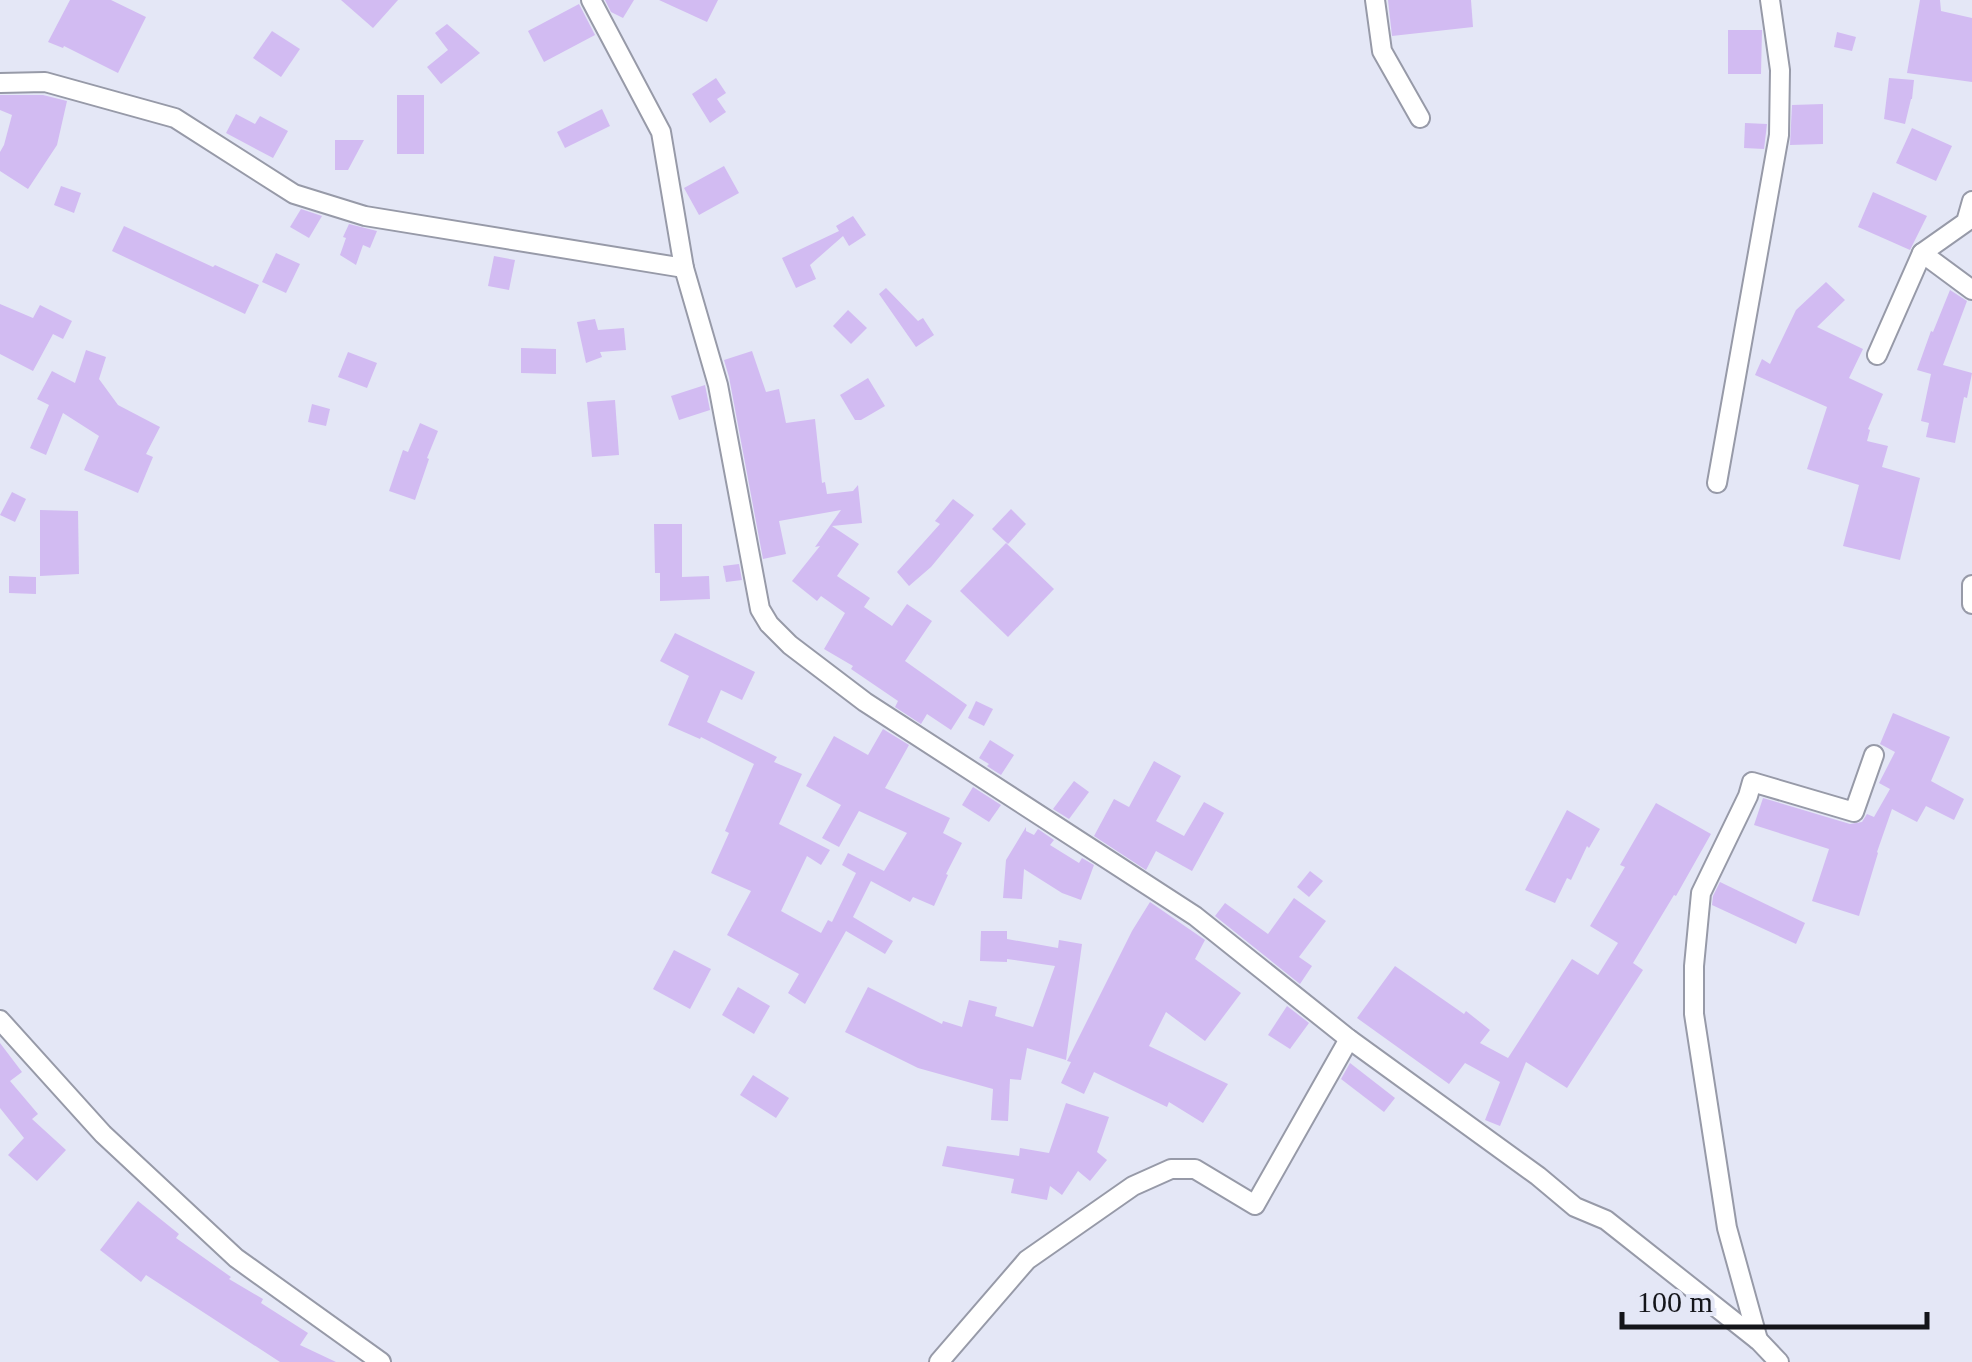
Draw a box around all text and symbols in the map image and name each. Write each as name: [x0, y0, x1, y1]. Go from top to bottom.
scale bar: [1622, 1267, 1927, 1329]
text: 100 m: [1637, 1285, 1713, 1318]

